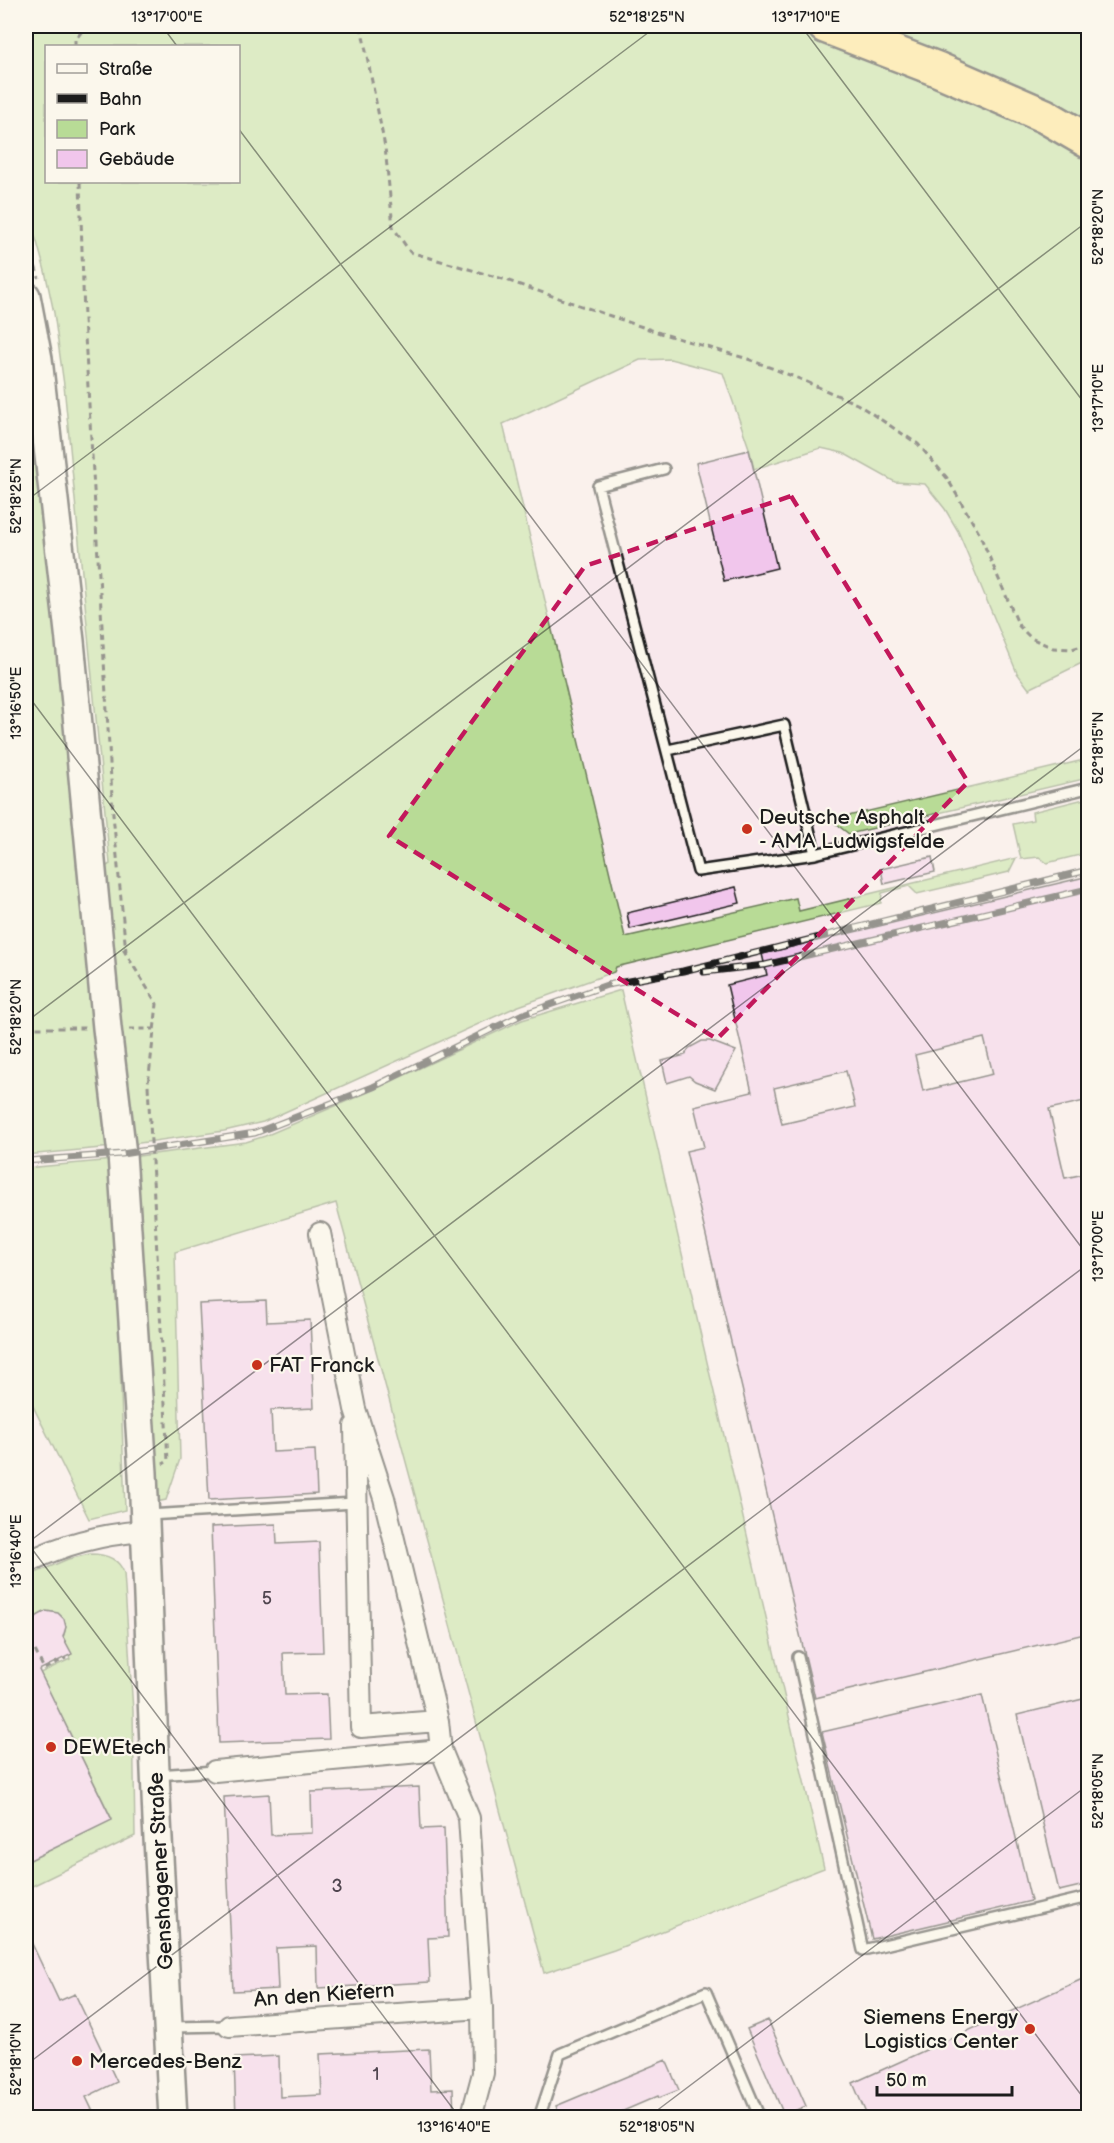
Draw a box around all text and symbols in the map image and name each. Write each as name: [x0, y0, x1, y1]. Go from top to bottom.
text: 13°17'00"E: [131, 8, 203, 27]
text: 52°18'25"N: [609, 8, 685, 27]
text: 13°17'10"E: [772, 8, 840, 27]
legend: [45, 45, 240, 183]
text: Straße: [99, 59, 153, 80]
text: Bahn: [99, 89, 142, 110]
text: Park: [99, 119, 135, 140]
text: Gebäude: [99, 149, 175, 170]
text: 52°18'20"N: [1089, 189, 1108, 265]
text: 13°17'10"E: [1089, 364, 1108, 432]
text: 52°18'25"N: [7, 458, 26, 534]
text: 13°16'50"E: [7, 666, 26, 739]
text: 52°18'15"N: [1089, 711, 1108, 785]
place label: Deutsche Asphalt - AMA Ludwigsfelde: [759, 805, 945, 854]
marker: Deutsche Asphalt - AMA Ludwigsfelde: [740, 822, 754, 836]
text: 52°18'20"N: [7, 979, 26, 1055]
text: 13°17'00"E: [1089, 1210, 1108, 1282]
place label: FAT Franck: [269, 1353, 375, 1378]
marker: FAT Franck: [250, 1358, 264, 1372]
text: 13°16'40"E: [7, 1514, 26, 1588]
house number: 5: [262, 1588, 272, 1609]
place label: DEWEtech: [63, 1735, 166, 1760]
marker: DEWEtech: [44, 1740, 58, 1754]
text: 52°18'05"N: [1089, 1753, 1108, 1829]
street label: Genshagener Straße: [143, 1771, 179, 1971]
house number: 3: [331, 1876, 343, 1897]
street label: An den Kiefern: [253, 1978, 395, 2012]
place label: Siemens Energy Logistics Center: [863, 2005, 1018, 2054]
text: 52°18'10"N: [7, 2022, 26, 2096]
marker: Siemens Energy Logistics Center: [1023, 2022, 1037, 2036]
place label: Mercedes-Benz: [89, 2049, 243, 2074]
marker: Mercedes-Benz: [70, 2054, 84, 2068]
scale bar: [877, 2059, 1012, 2097]
house number: 1: [373, 2064, 379, 2085]
text: 50 m: [886, 2070, 927, 2091]
text: 13°16'40"E: [417, 2118, 491, 2137]
text: 52°18'05"N: [619, 2118, 695, 2137]

